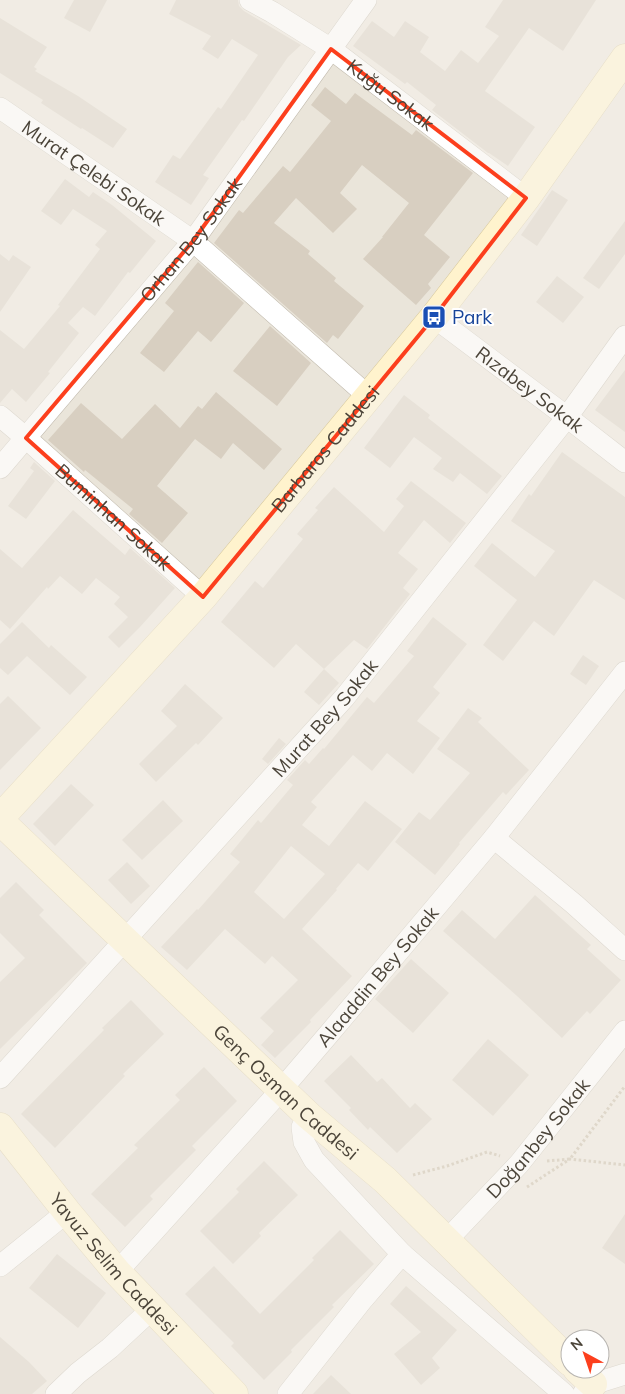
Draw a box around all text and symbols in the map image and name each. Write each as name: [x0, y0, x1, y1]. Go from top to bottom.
street label: Kuğu Sokak: [342, 54, 440, 136]
street label: Murat Çelebi Sokak: [17, 115, 171, 231]
street label: Orhan Bey Sokak: [135, 172, 247, 307]
bus stop icon: Park: [421, 304, 447, 330]
place label: Park: [452, 305, 492, 329]
street label: Rızabey Sokak: [471, 341, 589, 438]
street label: Barbaros Caddesi: [266, 381, 384, 517]
street label: Buminhan Sokak: [50, 458, 177, 576]
street label: Murat Bey Sokak: [267, 654, 383, 782]
street label: Alaaddin Bey Sokak: [311, 901, 444, 1052]
street label: Genç Osman Caddesi: [208, 1019, 364, 1165]
street label: Doğanbey Sokak: [481, 1073, 595, 1203]
street label: Yavuz Selim Caddesi: [44, 1187, 183, 1340]
north arrow: [560, 1329, 610, 1379]
text: N: [567, 1334, 586, 1354]

